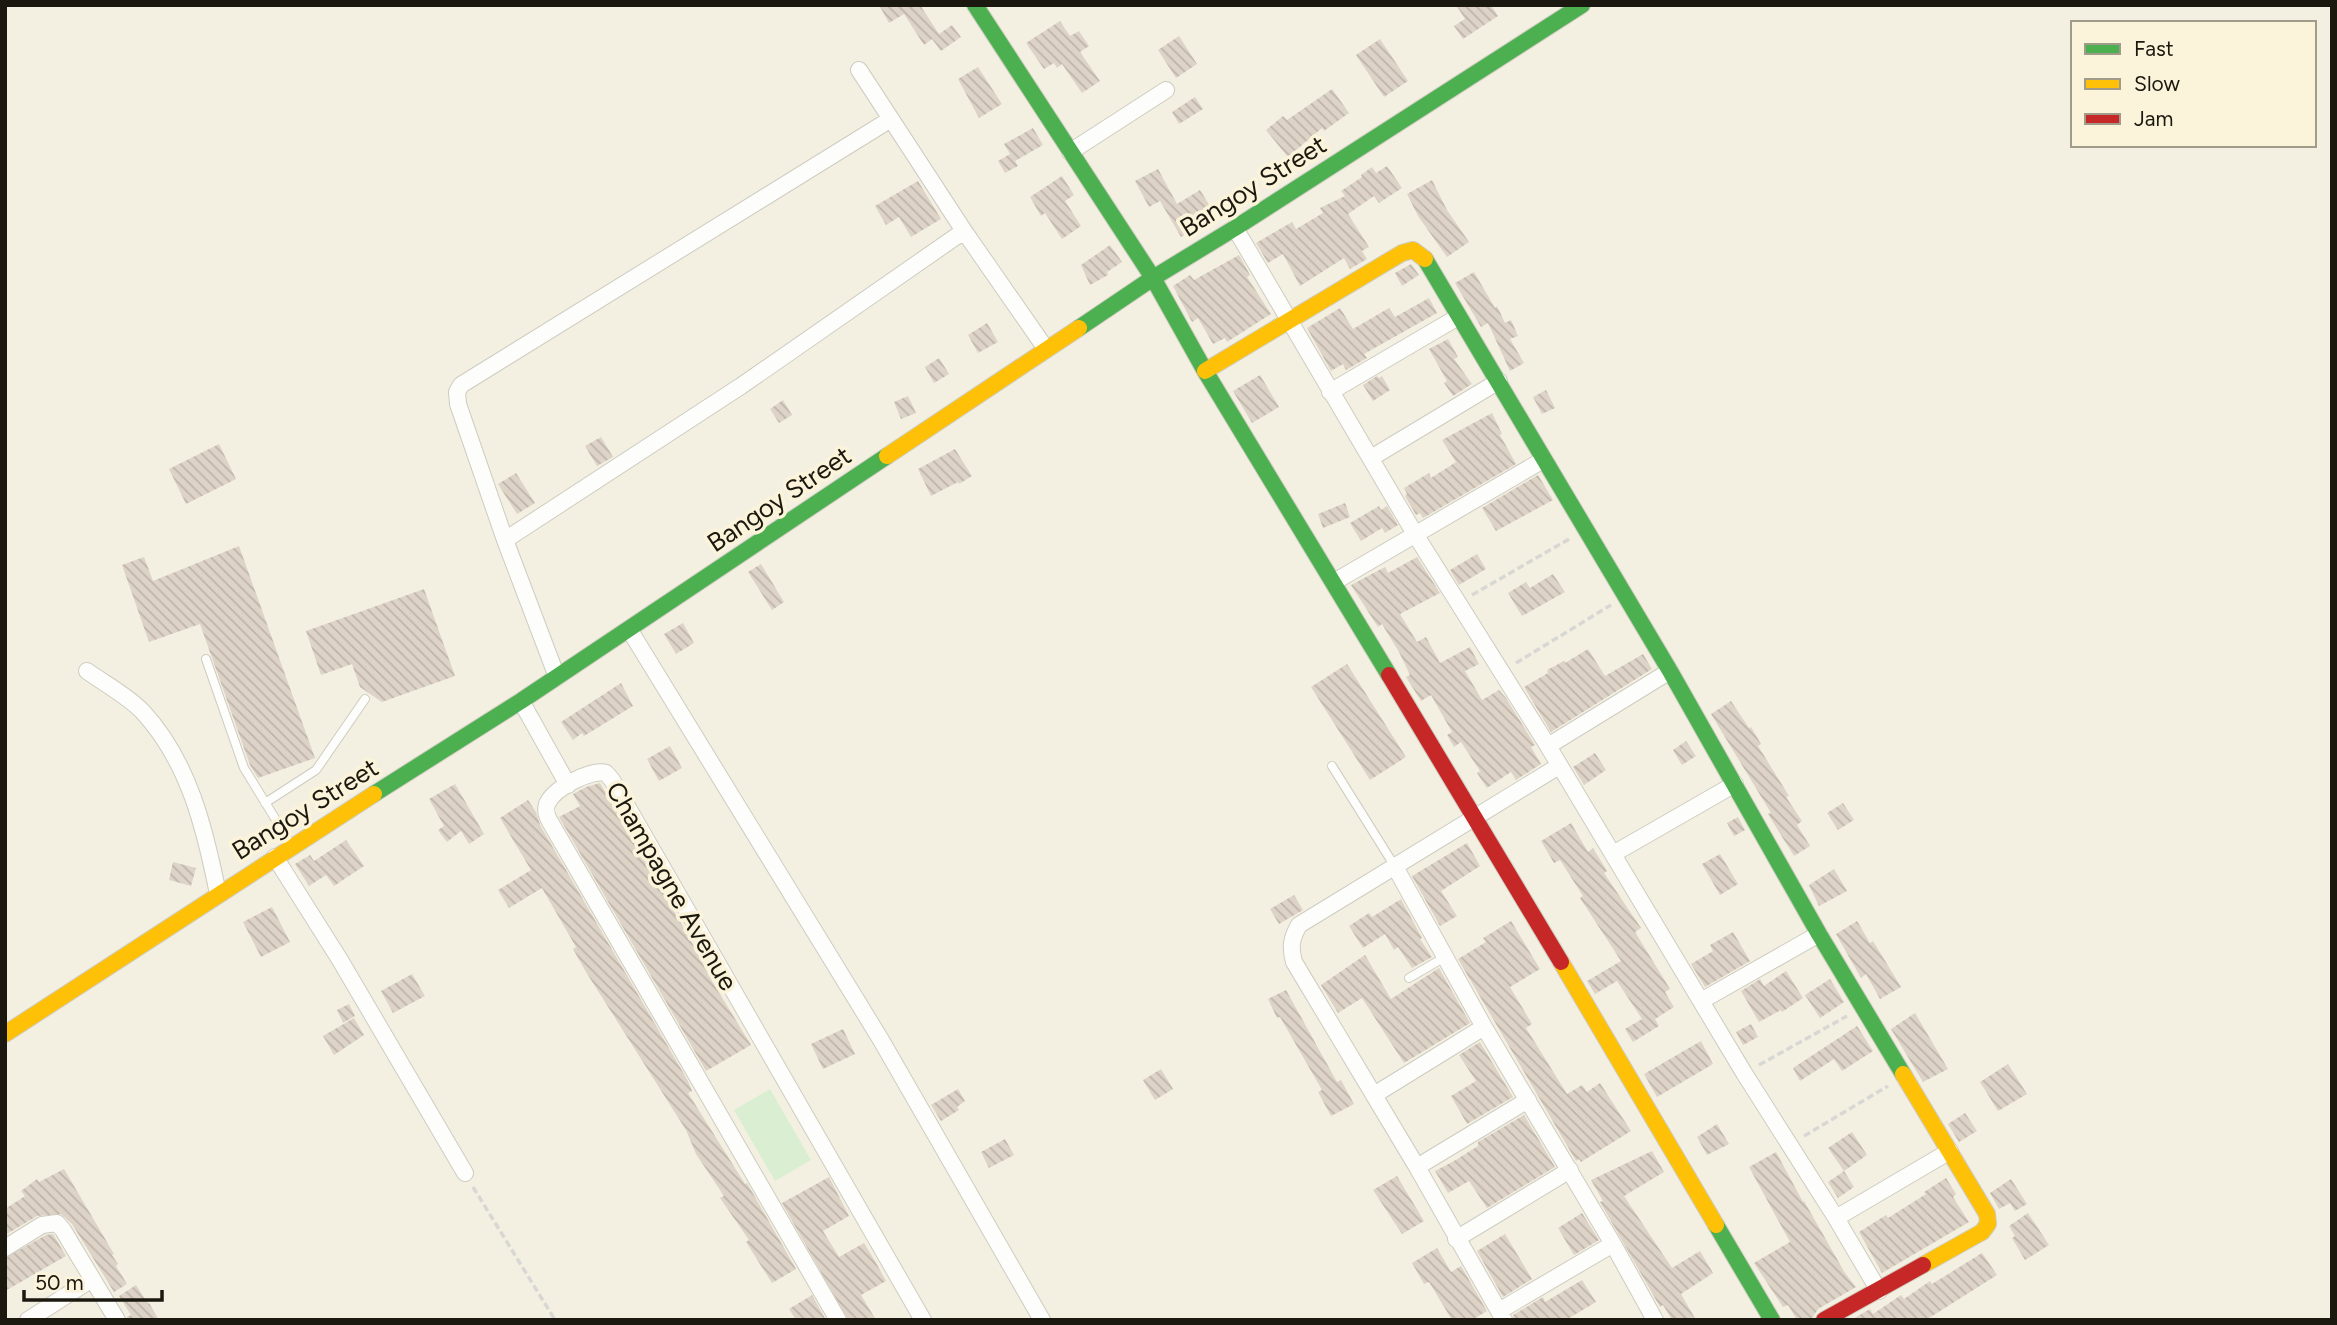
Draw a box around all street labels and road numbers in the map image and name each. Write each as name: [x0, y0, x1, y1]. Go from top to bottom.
street label: Bangoy Street: [1174, 128, 1332, 244]
street label: Bangoy Street: [701, 439, 857, 559]
street label: Bangoy Street: [226, 751, 384, 867]
street label: Champagne Avenue: [599, 776, 745, 996]

